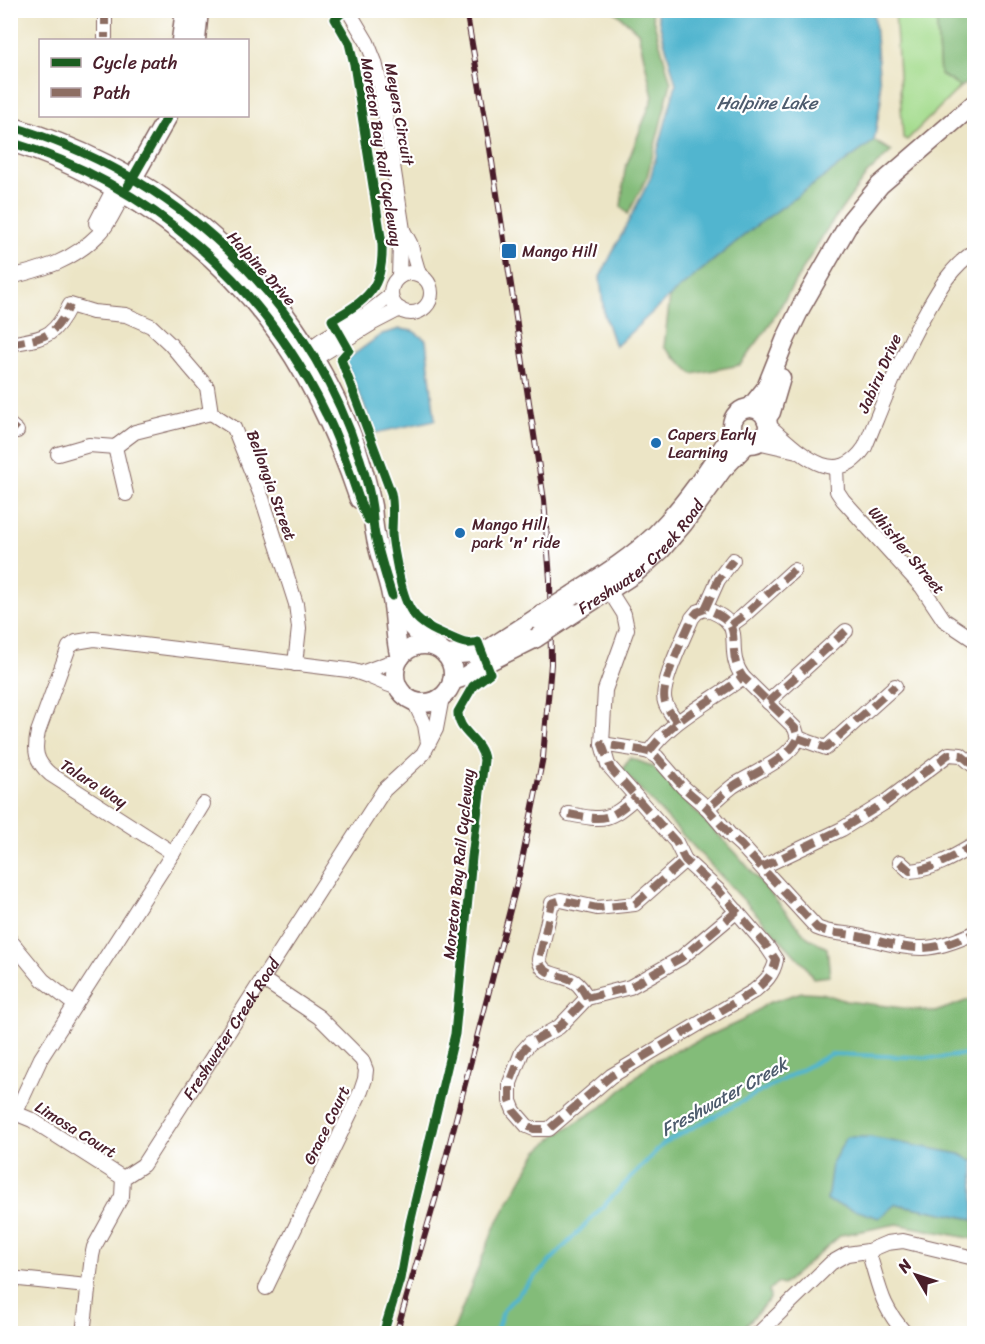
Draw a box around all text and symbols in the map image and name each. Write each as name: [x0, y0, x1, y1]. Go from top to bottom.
legend: [39, 39, 249, 117]
text: Cycle path: [93, 47, 177, 79]
street label: Moreton Bay Rail Cycleway: [352, 55, 411, 249]
street label: Meyers Circuit: [376, 61, 423, 168]
text: Path: [93, 77, 130, 109]
water label: Halpine Lake: [717, 87, 819, 119]
street label: Halpine Drive: [220, 224, 304, 313]
place label: Mango Hill: [522, 237, 597, 266]
marker: Mango Hill: [500, 242, 518, 260]
street label: Jabiru Drive: [849, 329, 910, 418]
place label: Capers Early Learning: [668, 420, 757, 467]
street label: Bellongia Street: [238, 426, 305, 544]
marker: Capers Early Learning: [649, 436, 663, 450]
street label: Freshwater Creek Road: [572, 492, 713, 622]
street label: Whistler Street: [861, 499, 953, 601]
place label: Mango Hill park 'n' ride: [471, 510, 560, 557]
marker: Mango Hill park 'n' ride: [453, 526, 467, 540]
street label: Talara Way: [54, 751, 134, 817]
street label: Moreton Bay Rail Cycleway: [434, 767, 483, 961]
street label: Freshwater Creek Road: [175, 951, 288, 1106]
water label: Freshwater Creek: [655, 1048, 796, 1145]
street label: Grace Court: [295, 1081, 358, 1170]
street label: Limosa Court: [29, 1093, 122, 1166]
north arrow: [886, 1245, 946, 1305]
text: N: [889, 1252, 920, 1280]

